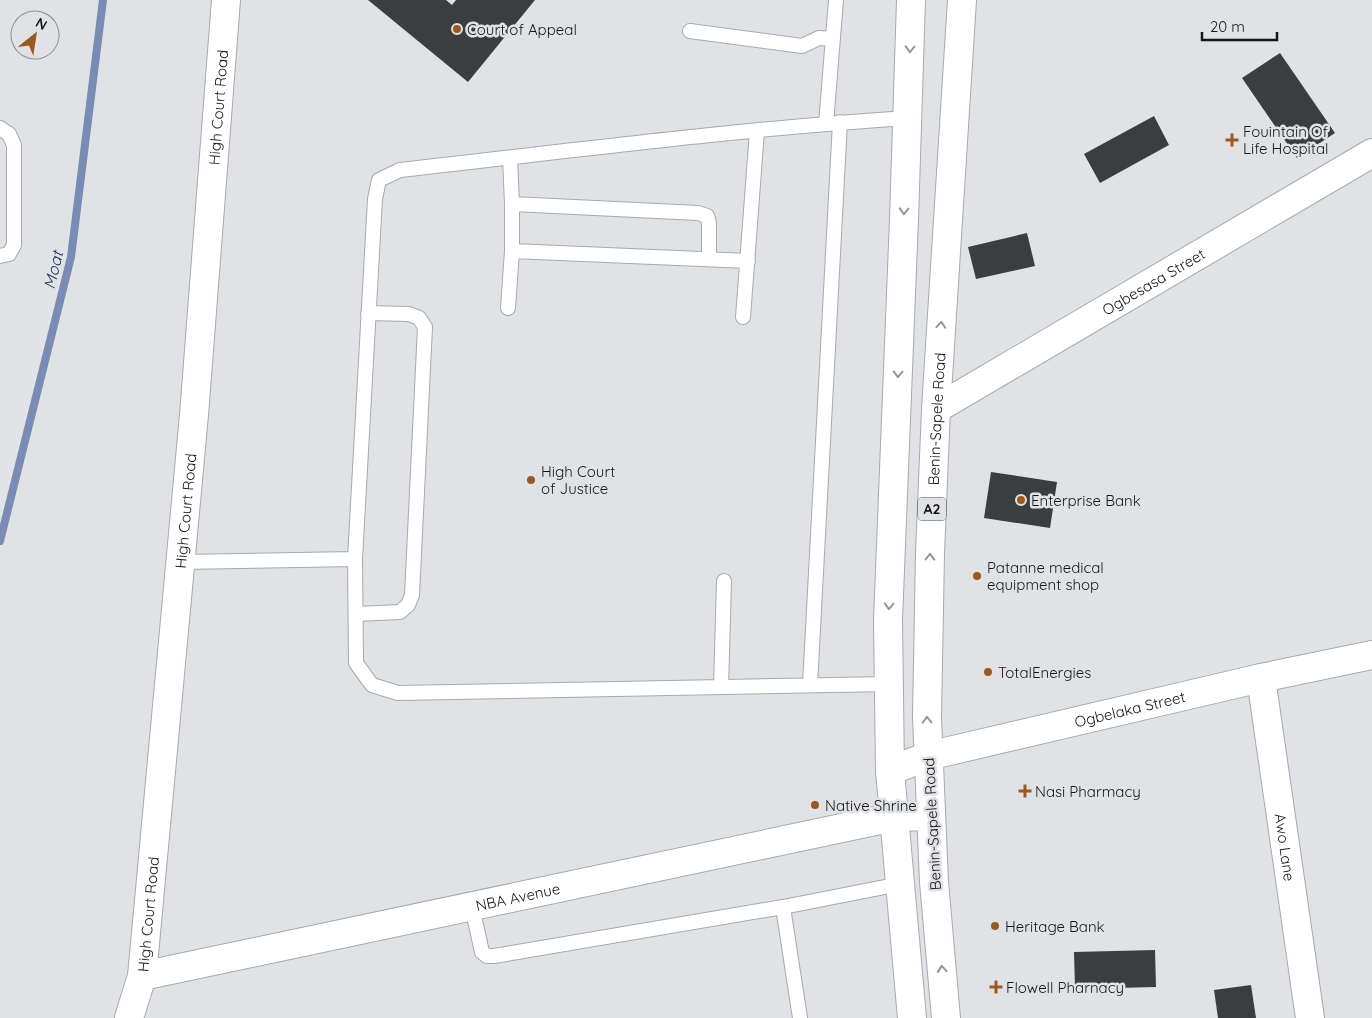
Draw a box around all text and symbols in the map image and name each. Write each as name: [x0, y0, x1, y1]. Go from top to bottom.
north arrow: [10, 10, 60, 60]
scale bar: [1202, 10, 1277, 42]
text: N: [33, 13, 50, 34]
text: 20 m: [1210, 17, 1245, 36]
place label: Court of Appeal: [467, 20, 577, 39]
marker: Court of Appeal: [451, 23, 463, 35]
one-way arrow: [904, 45, 915, 53]
street label: High Court Road: [204, 49, 232, 166]
place label: Fouintain Of Life Hospital: [1243, 122, 1328, 158]
marker: Fouintain Of Life Hospital: [1225, 133, 1239, 147]
one-way arrow: [899, 207, 910, 215]
street label: Ogbesasa Street: [1098, 244, 1208, 319]
water label: Moat: [39, 248, 67, 291]
one-way arrow: [935, 321, 946, 329]
street label: Benin-Sapele Road: [923, 352, 949, 486]
one-way arrow: [893, 370, 903, 378]
street label: High Court Road: [170, 452, 200, 569]
place label: High Court of Justice: [541, 462, 615, 498]
marker: High Court of Justice: [525, 474, 537, 486]
place label: Enterprise Bank: [1031, 491, 1141, 510]
marker: Enterprise Bank: [1015, 494, 1027, 506]
road number: A2: [918, 498, 946, 520]
one-way arrow: [925, 553, 936, 561]
place label: Patanne medical equipment shop: [987, 558, 1104, 594]
marker: Patanne medical equipment shop: [971, 570, 983, 582]
one-way arrow: [883, 602, 894, 610]
place label: TotalEnergies: [998, 663, 1091, 682]
marker: TotalEnergies: [982, 666, 994, 678]
street label: Ogbelaka Street: [1072, 687, 1187, 731]
one-way arrow: [922, 716, 932, 724]
street label: Benin-Sapele Road: [919, 757, 945, 891]
place label: Nasi Pharmacy: [1035, 782, 1141, 801]
marker: Nasi Pharmacy: [1019, 785, 1031, 797]
place label: Native Shrine: [825, 796, 917, 815]
marker: Native Shrine: [809, 799, 821, 811]
street label: Awo Lane: [1271, 812, 1300, 882]
street label: High Court Road: [133, 856, 163, 973]
street label: NBA Avenue: [474, 878, 562, 915]
place label: Heritage Bank: [1005, 917, 1105, 936]
marker: Heritage Bank: [989, 920, 1001, 932]
one-way arrow: [937, 965, 948, 973]
place label: Flowell Pharnacy: [1006, 978, 1124, 997]
marker: Flowell Pharnacy: [990, 981, 1002, 993]

